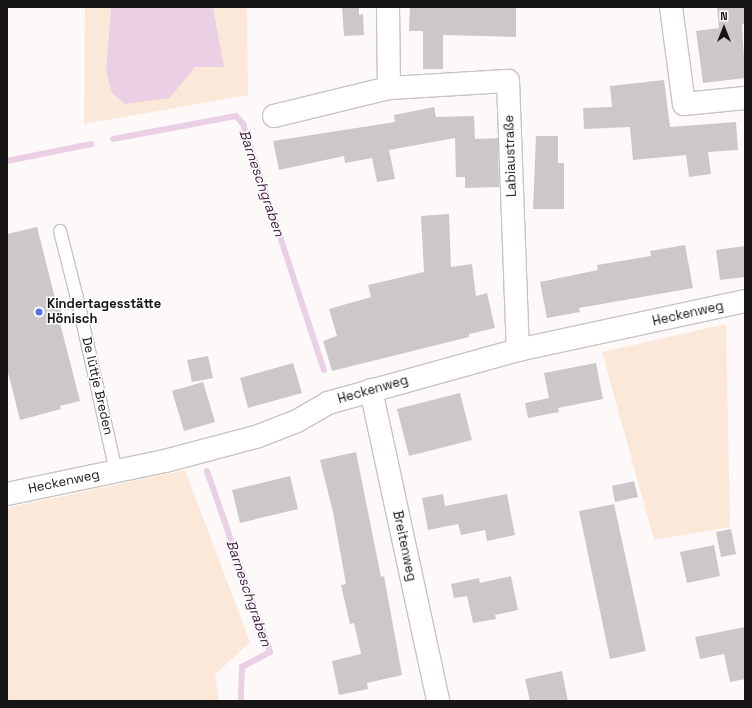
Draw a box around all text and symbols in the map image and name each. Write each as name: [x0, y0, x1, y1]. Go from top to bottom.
north arrow: [704, 8, 744, 48]
text: N: [720, 9, 728, 23]
street label: Labiaustraße: [502, 115, 520, 197]
water label: Barneschgraben: [236, 127, 288, 239]
place label: Kindertagesstätte Hönisch: [47, 297, 161, 328]
street label: Heckenweg: [651, 298, 725, 330]
marker: Kindertagesstätte Hönisch: [34, 307, 44, 317]
street label: De lüttje Breden: [78, 335, 116, 437]
street label: Heckenweg: [336, 372, 410, 408]
street label: Heckenweg: [27, 467, 101, 497]
street label: Breitenweg: [389, 509, 419, 583]
water label: Barneschgraben: [223, 537, 275, 649]

